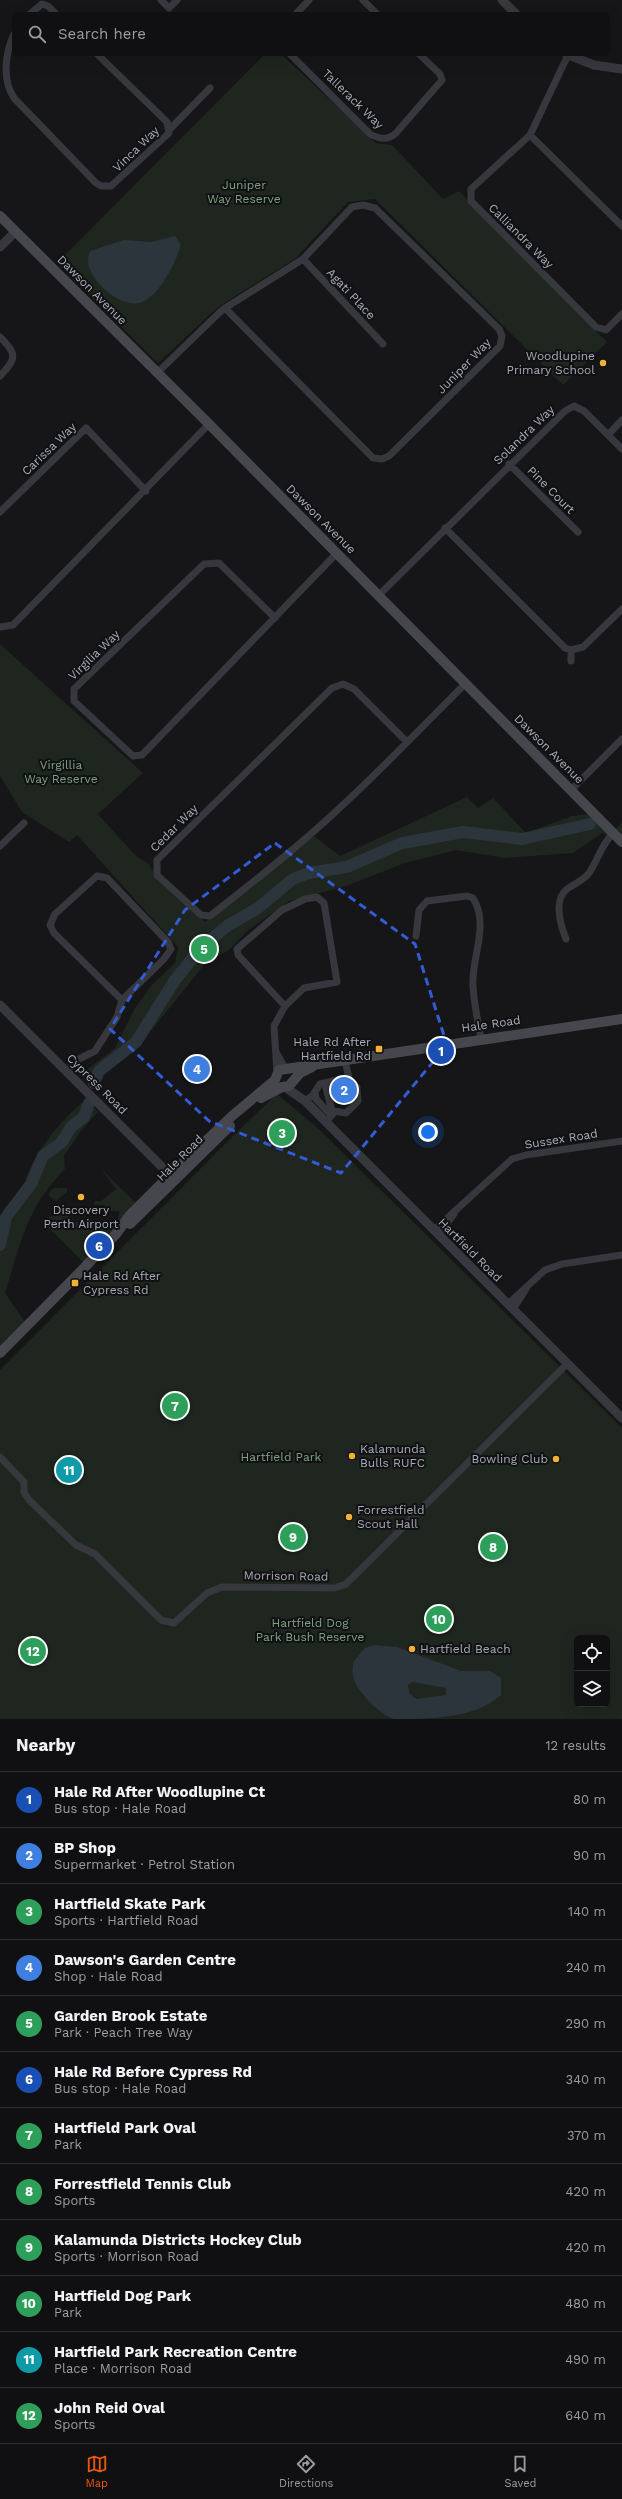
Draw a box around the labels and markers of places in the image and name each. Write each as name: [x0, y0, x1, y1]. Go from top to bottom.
place label: Woodlupine Primary School: [507, 349, 595, 377]
marker: Woodlupine Primary School: [598, 358, 608, 368]
pin: 5: [191, 934, 217, 964]
place label: Hale Rd After Hartfield Rd: [293, 1035, 371, 1063]
pin: 1: [428, 1036, 454, 1066]
marker: Hale Rd After Hartfield Rd: [374, 1044, 384, 1054]
pin: 4: [184, 1054, 210, 1084]
pin: 2: [331, 1075, 357, 1105]
pin: 3: [269, 1118, 295, 1148]
marker: Discovery Perth Airport: [76, 1192, 86, 1202]
place label: Discovery Perth Airport: [43, 1203, 119, 1231]
pin: 6: [86, 1231, 112, 1261]
place label: Hale Rd After Cypress Rd: [83, 1269, 161, 1297]
marker: Hale Rd After Cypress Rd: [70, 1278, 80, 1288]
pin: 7: [162, 1391, 188, 1421]
place label: Kalamunda Bulls RUFC: [360, 1442, 426, 1470]
marker: Kalamunda Bulls RUFC: [347, 1451, 357, 1461]
place label: Bowling Club: [472, 1452, 548, 1466]
marker: Bowling Club: [551, 1454, 561, 1464]
pin: 11: [56, 1455, 82, 1485]
place label: Forrestfield Scout Hall: [357, 1503, 425, 1531]
marker: Forrestfield Scout Hall: [344, 1512, 354, 1522]
pin: 9: [280, 1522, 306, 1552]
pin: 8: [480, 1532, 506, 1562]
pin: 10: [426, 1604, 452, 1634]
pin: 12: [20, 1636, 46, 1666]
place label: Hartfield Beach: [420, 1642, 511, 1656]
marker: Hartfield Beach: [407, 1644, 417, 1654]

